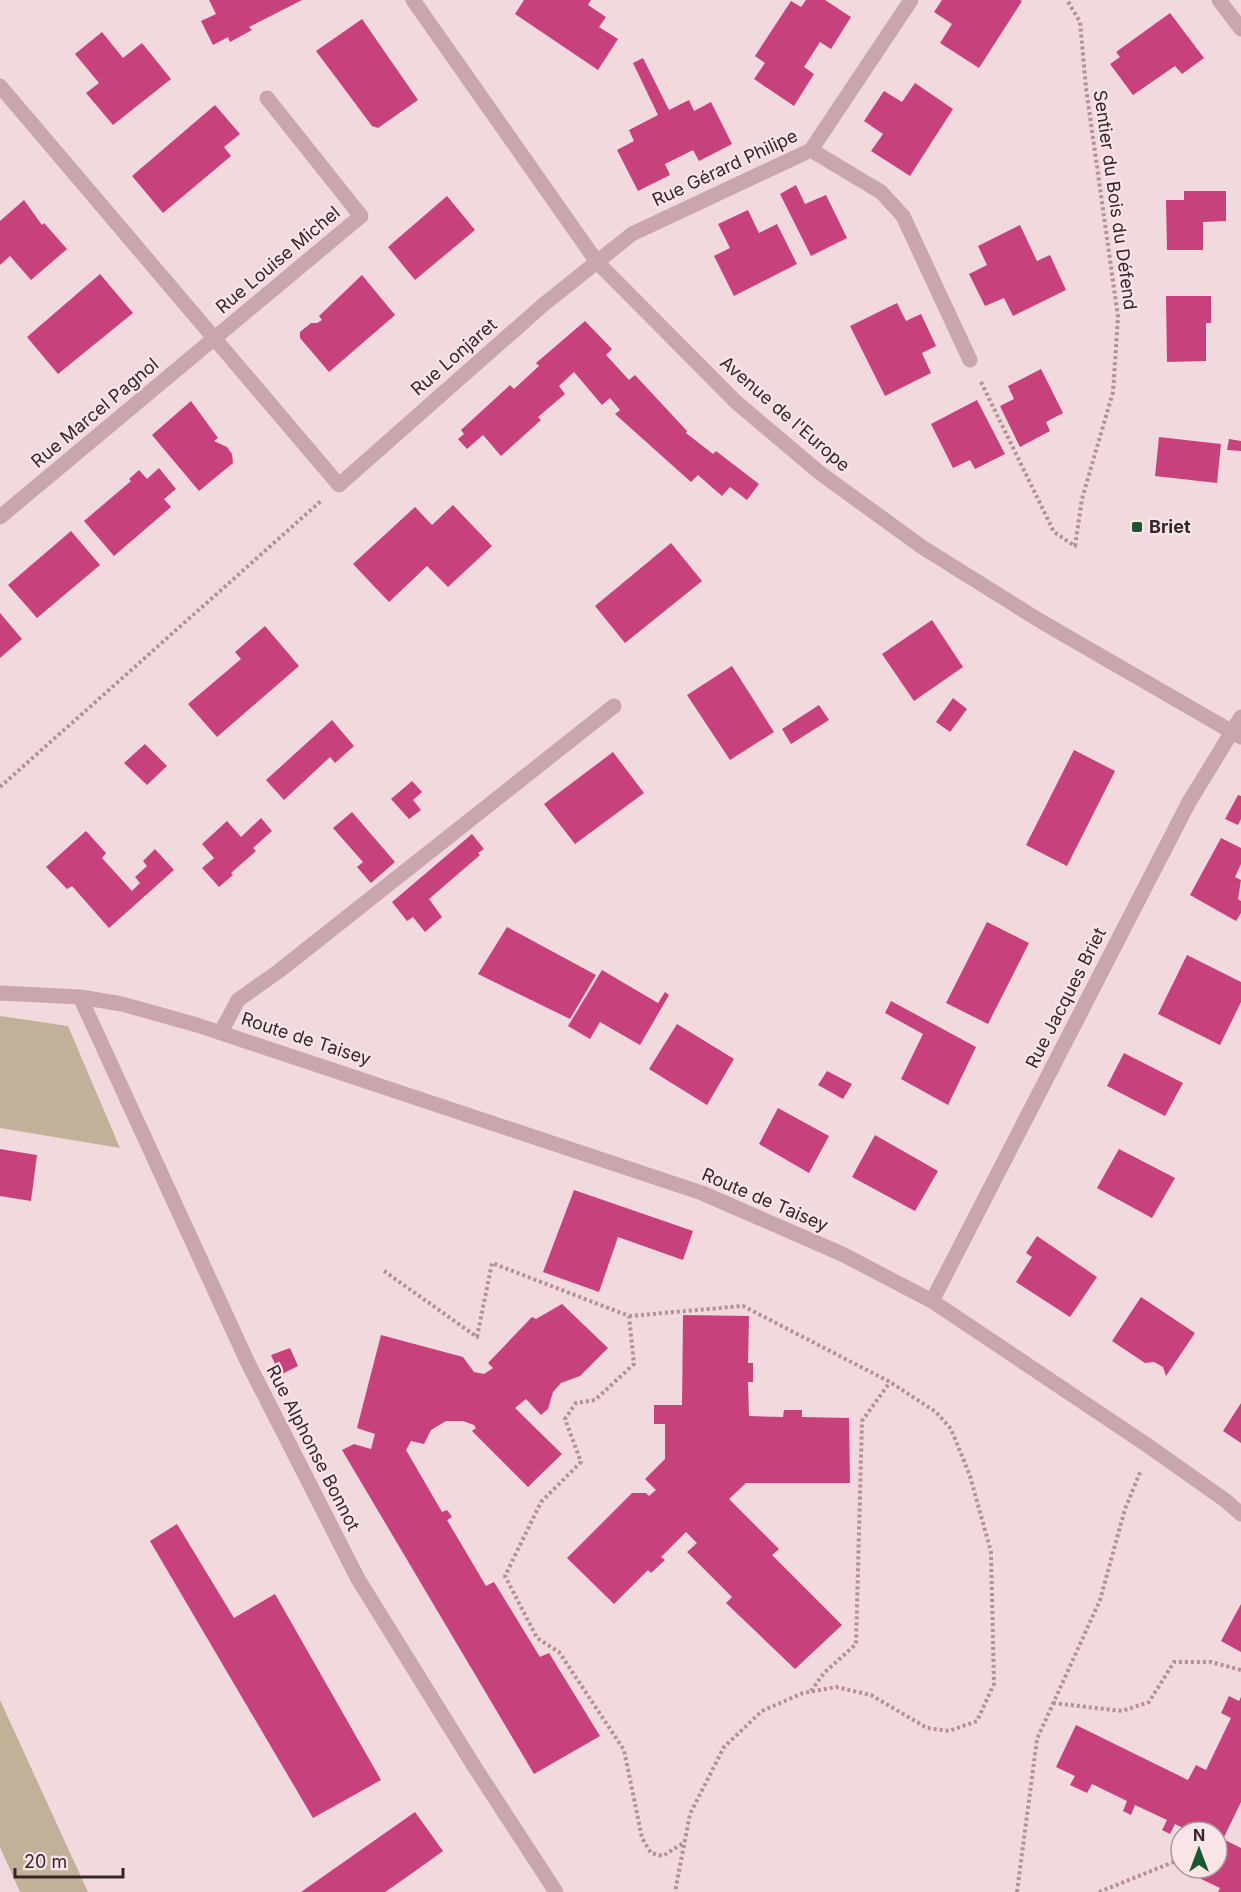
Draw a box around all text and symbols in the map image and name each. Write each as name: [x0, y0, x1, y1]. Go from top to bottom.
street label: Sentier du Bois du Défend: [1090, 89, 1141, 311]
street label: Rue Gérard Philipe: [649, 125, 801, 210]
street label: Rue Louise Michel: [211, 202, 344, 318]
street label: Rue Lonjaret: [407, 314, 501, 400]
street label: Avenue de l'Europe: [716, 352, 854, 476]
street label: Rue Marcel Pagnol: [27, 353, 162, 472]
place label: Briet: [1149, 516, 1191, 537]
marker: Briet: [1130, 520, 1144, 534]
street label: Rue Jacques Briet: [1021, 924, 1110, 1071]
street label: Route de Taisey: [239, 1008, 374, 1069]
street label: Route de Taisey: [699, 1163, 831, 1236]
street label: Rue Alphonse Bonnot: [262, 1361, 364, 1534]
north arrow: [1169, 1820, 1229, 1880]
text: N: [1193, 1825, 1205, 1845]
scale bar: [15, 1841, 123, 1879]
text: 20 m: [24, 1851, 67, 1872]

